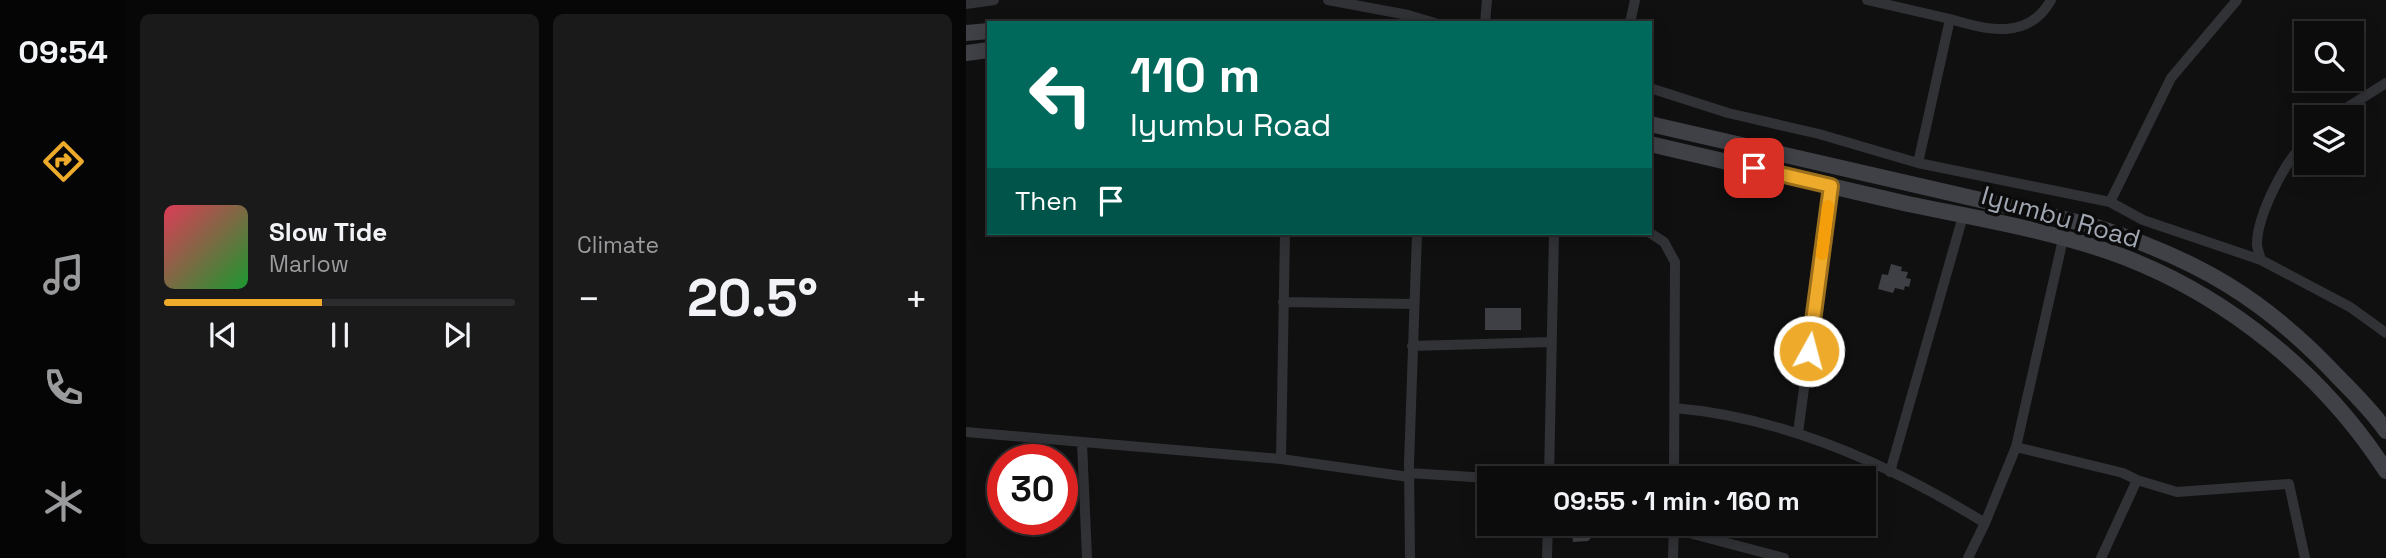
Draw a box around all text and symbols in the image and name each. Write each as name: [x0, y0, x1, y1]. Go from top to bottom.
map controls: [2294, 21, 2364, 175]
button: search: [2294, 21, 2364, 91]
text: 09:54: [18, 32, 108, 72]
text: 110 m: [1130, 44, 1260, 106]
icon: left: [1015, 49, 1106, 140]
text: Iyumbu Road: [1130, 105, 1331, 145]
button: layers: [2294, 105, 2364, 175]
icon: directions: [39, 137, 88, 186]
pin: [1724, 138, 1784, 198]
icon: arrive: [1735, 149, 1773, 187]
street label: Iyumbu Road: [1978, 178, 2144, 256]
icon: arrive: [1092, 182, 1130, 220]
text: Then: [1015, 184, 1078, 218]
text: Slow Tide: [269, 215, 387, 249]
text: Climate: [577, 230, 659, 260]
text: Marlow: [269, 249, 349, 279]
icon: music: [39, 250, 88, 299]
text: 20.5°: [687, 265, 818, 331]
text: −: [577, 275, 601, 323]
text: +: [904, 275, 928, 323]
position arrow: [1772, 314, 1846, 388]
icon: previous: [204, 316, 242, 354]
icon: pause: [321, 316, 359, 354]
icon: next: [438, 316, 476, 354]
icon: phone: [39, 363, 88, 412]
speed limit sign: 30: [987, 444, 1078, 535]
icon: climate: [39, 477, 88, 526]
text: 09:55 · 1 min · 160 m: [1553, 484, 1800, 518]

